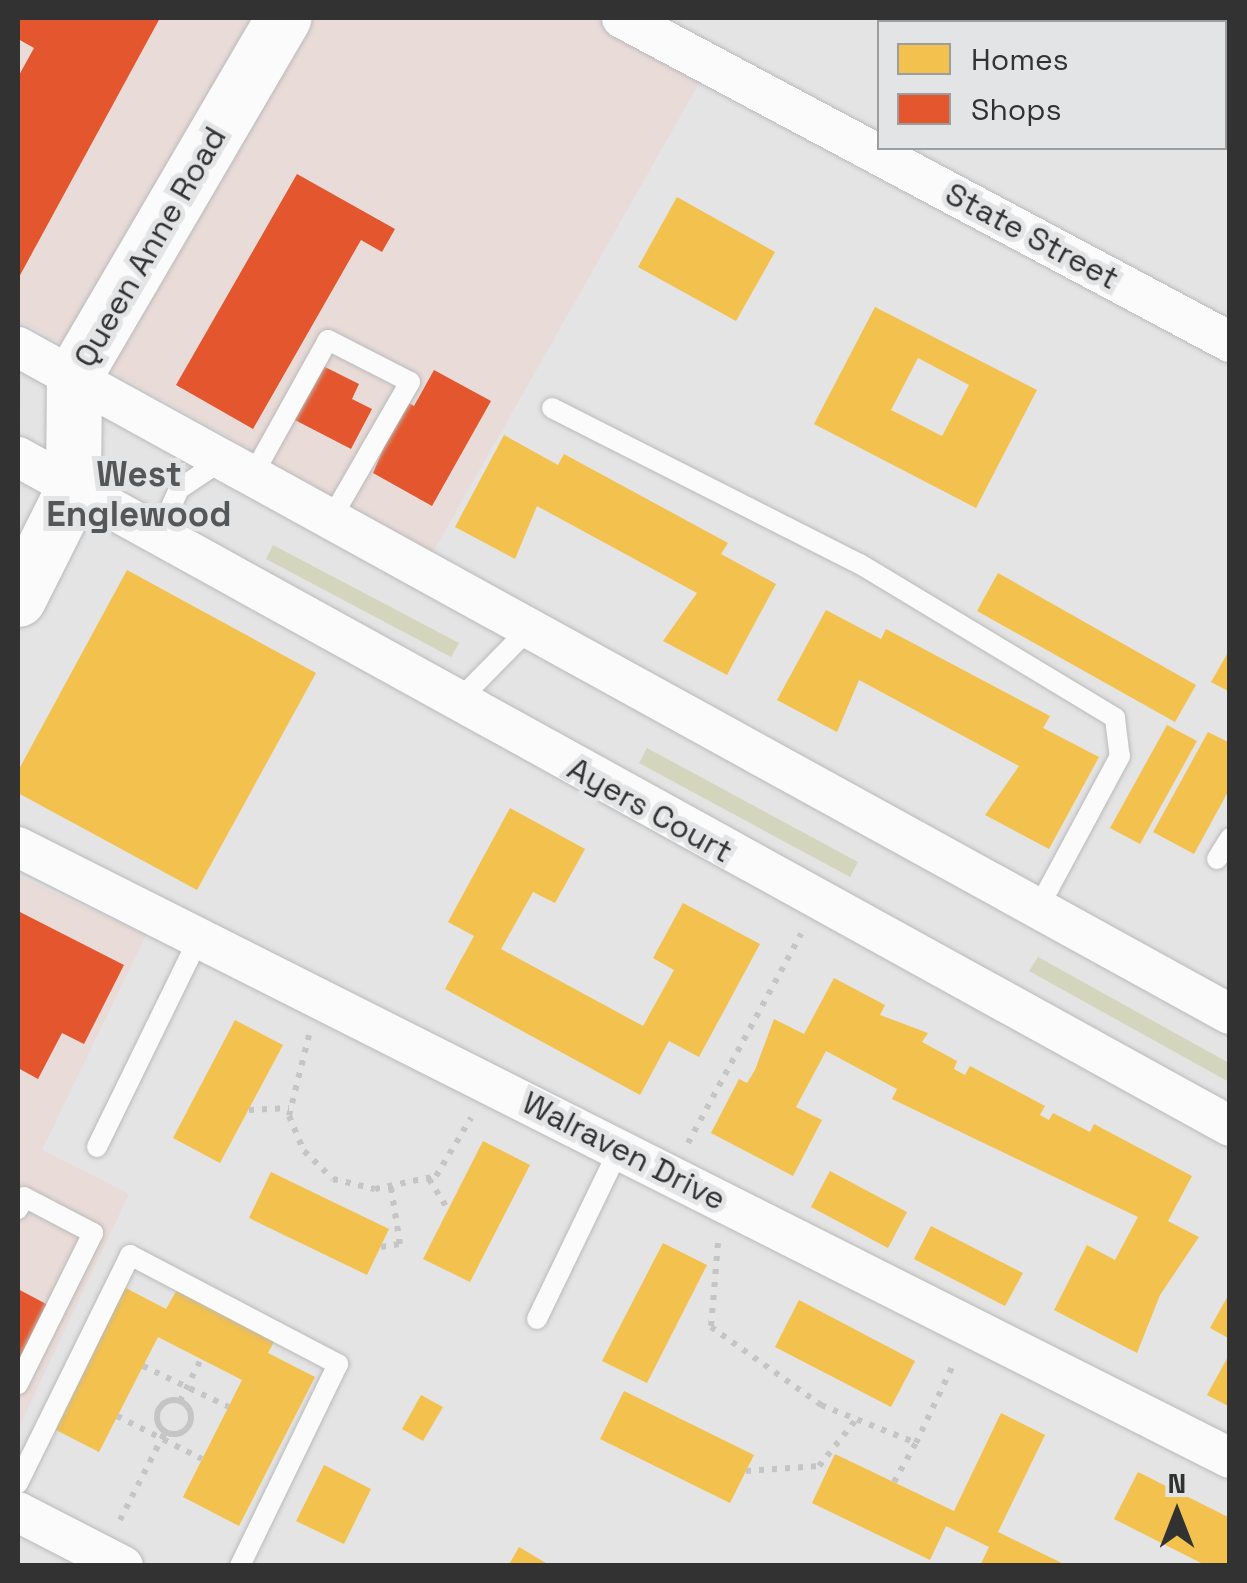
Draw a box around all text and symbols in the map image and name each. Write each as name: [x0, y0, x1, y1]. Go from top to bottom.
legend: [877, 20, 1227, 150]
text: Homes: [971, 40, 1069, 79]
text: Shops: [971, 90, 1061, 129]
street label: Queen Anne Road: [65, 120, 235, 374]
street label: State Street: [939, 174, 1125, 298]
district label: West Englewood: [46, 453, 232, 535]
street label: Ayers Court: [561, 749, 739, 871]
street label: Walraven Drive: [516, 1083, 732, 1219]
north arrow: [1127, 1463, 1227, 1563]
text: N: [1168, 1465, 1186, 1501]

